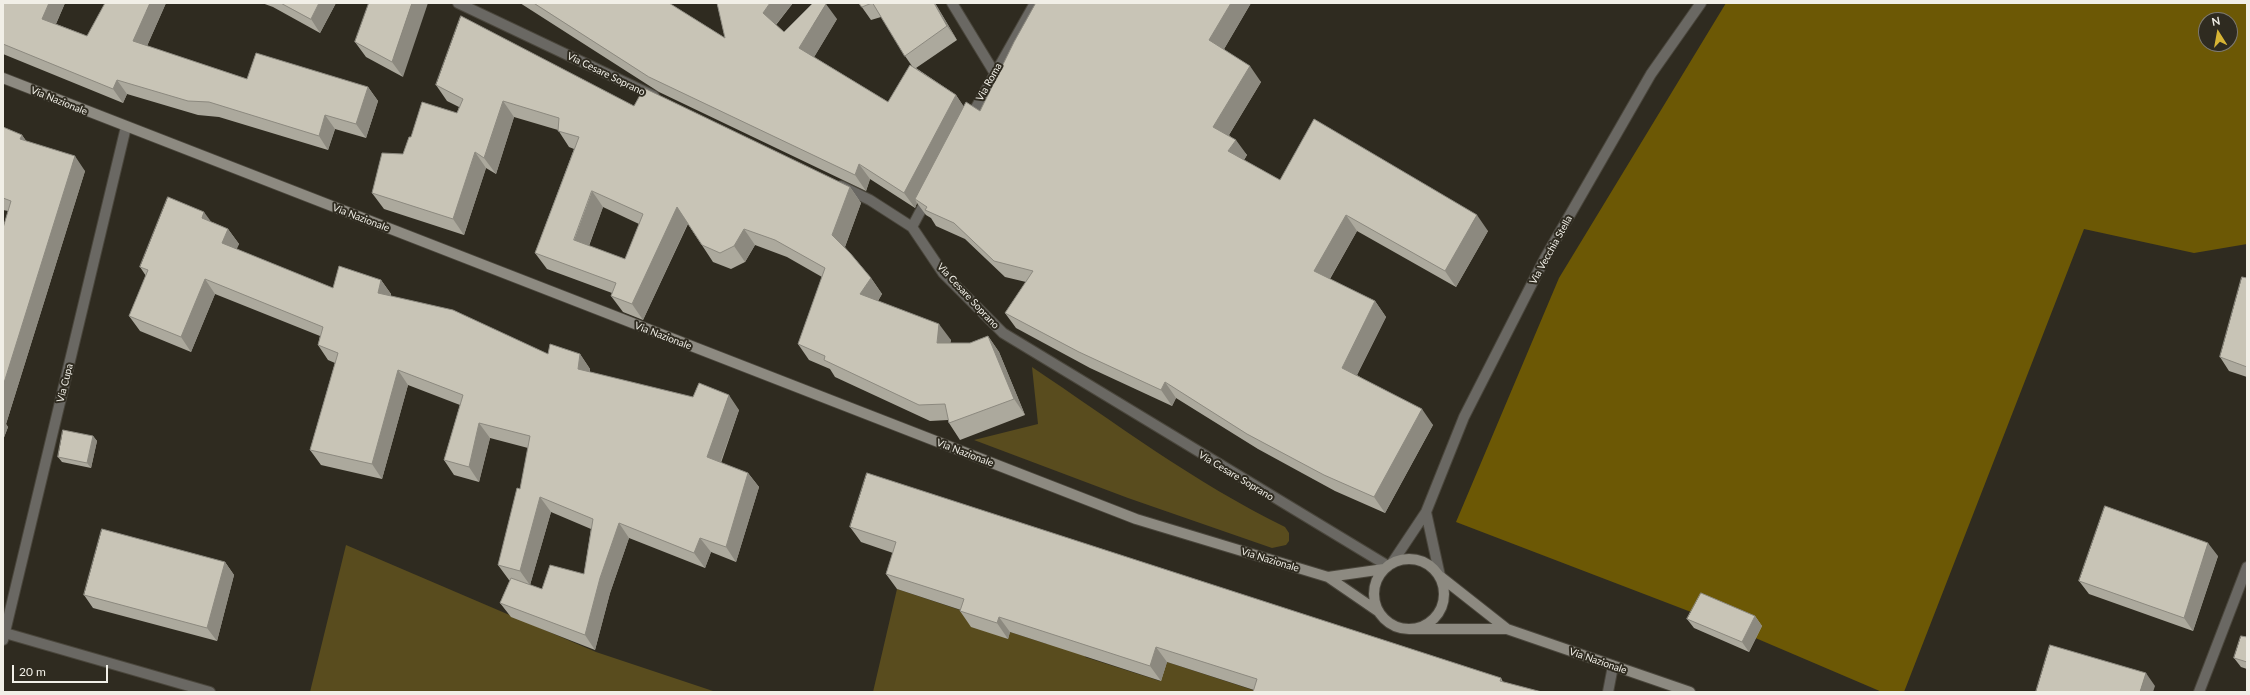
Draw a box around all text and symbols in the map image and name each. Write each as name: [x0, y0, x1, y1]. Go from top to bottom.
north arrow: [2198, 12, 2238, 52]
text: N: [2210, 14, 2221, 28]
street label: Via Cesare Soprano: [565, 50, 647, 98]
street label: Via Roma: [974, 61, 1004, 103]
street label: Via Nazionale: [29, 84, 89, 118]
street label: Via Nazionale: [331, 202, 391, 234]
street label: Via Vecchia Stella: [1527, 214, 1575, 286]
street label: Via Cesare Soprano: [934, 261, 1002, 331]
street label: Via Nazionale: [633, 320, 693, 352]
street label: Via Cupa: [54, 362, 76, 404]
street label: Via Nazionale: [935, 437, 995, 469]
street label: Via Cesare Soprano: [1196, 449, 1276, 503]
street label: Via Nazionale: [1240, 546, 1300, 574]
street label: Via Nazionale: [1568, 646, 1628, 676]
scale bar: [14, 657, 110, 683]
text: 20 m: [19, 664, 46, 679]

